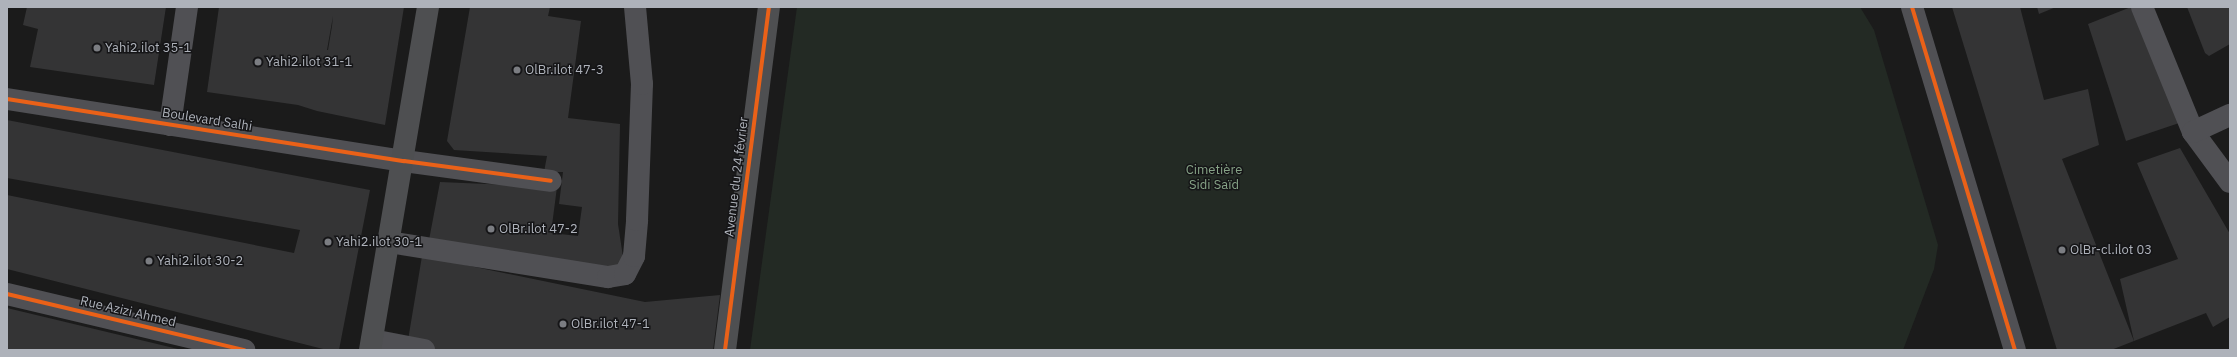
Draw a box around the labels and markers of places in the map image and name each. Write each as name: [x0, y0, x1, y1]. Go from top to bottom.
place label: Yahi2.ilot 35-1: [105, 40, 191, 56]
marker: Yahi2.ilot 35-1: [92, 43, 102, 53]
place label: Yahi2.ilot 31-1: [266, 54, 352, 70]
marker: Yahi2.ilot 31-1: [253, 57, 263, 67]
place label: OlBr.ilot 47-3: [525, 62, 604, 78]
marker: OlBr.ilot 47-3: [512, 65, 522, 75]
place label: OlBr.ilot 47-2: [499, 221, 578, 237]
marker: OlBr.ilot 47-2: [486, 224, 496, 234]
place label: Yahi2.ilot 30-1: [336, 234, 422, 250]
marker: Yahi2.ilot 30-1: [323, 237, 333, 247]
place label: OlBr-cl.ilot 03: [2070, 242, 2152, 258]
marker: OlBr-cl.ilot 03: [2057, 245, 2067, 255]
place label: Yahi2.ilot 30-2: [157, 253, 243, 269]
marker: Yahi2.ilot 30-2: [144, 256, 154, 266]
place label: OlBr.ilot 47-1: [571, 316, 650, 332]
marker: OlBr.ilot 47-1: [558, 319, 568, 329]

